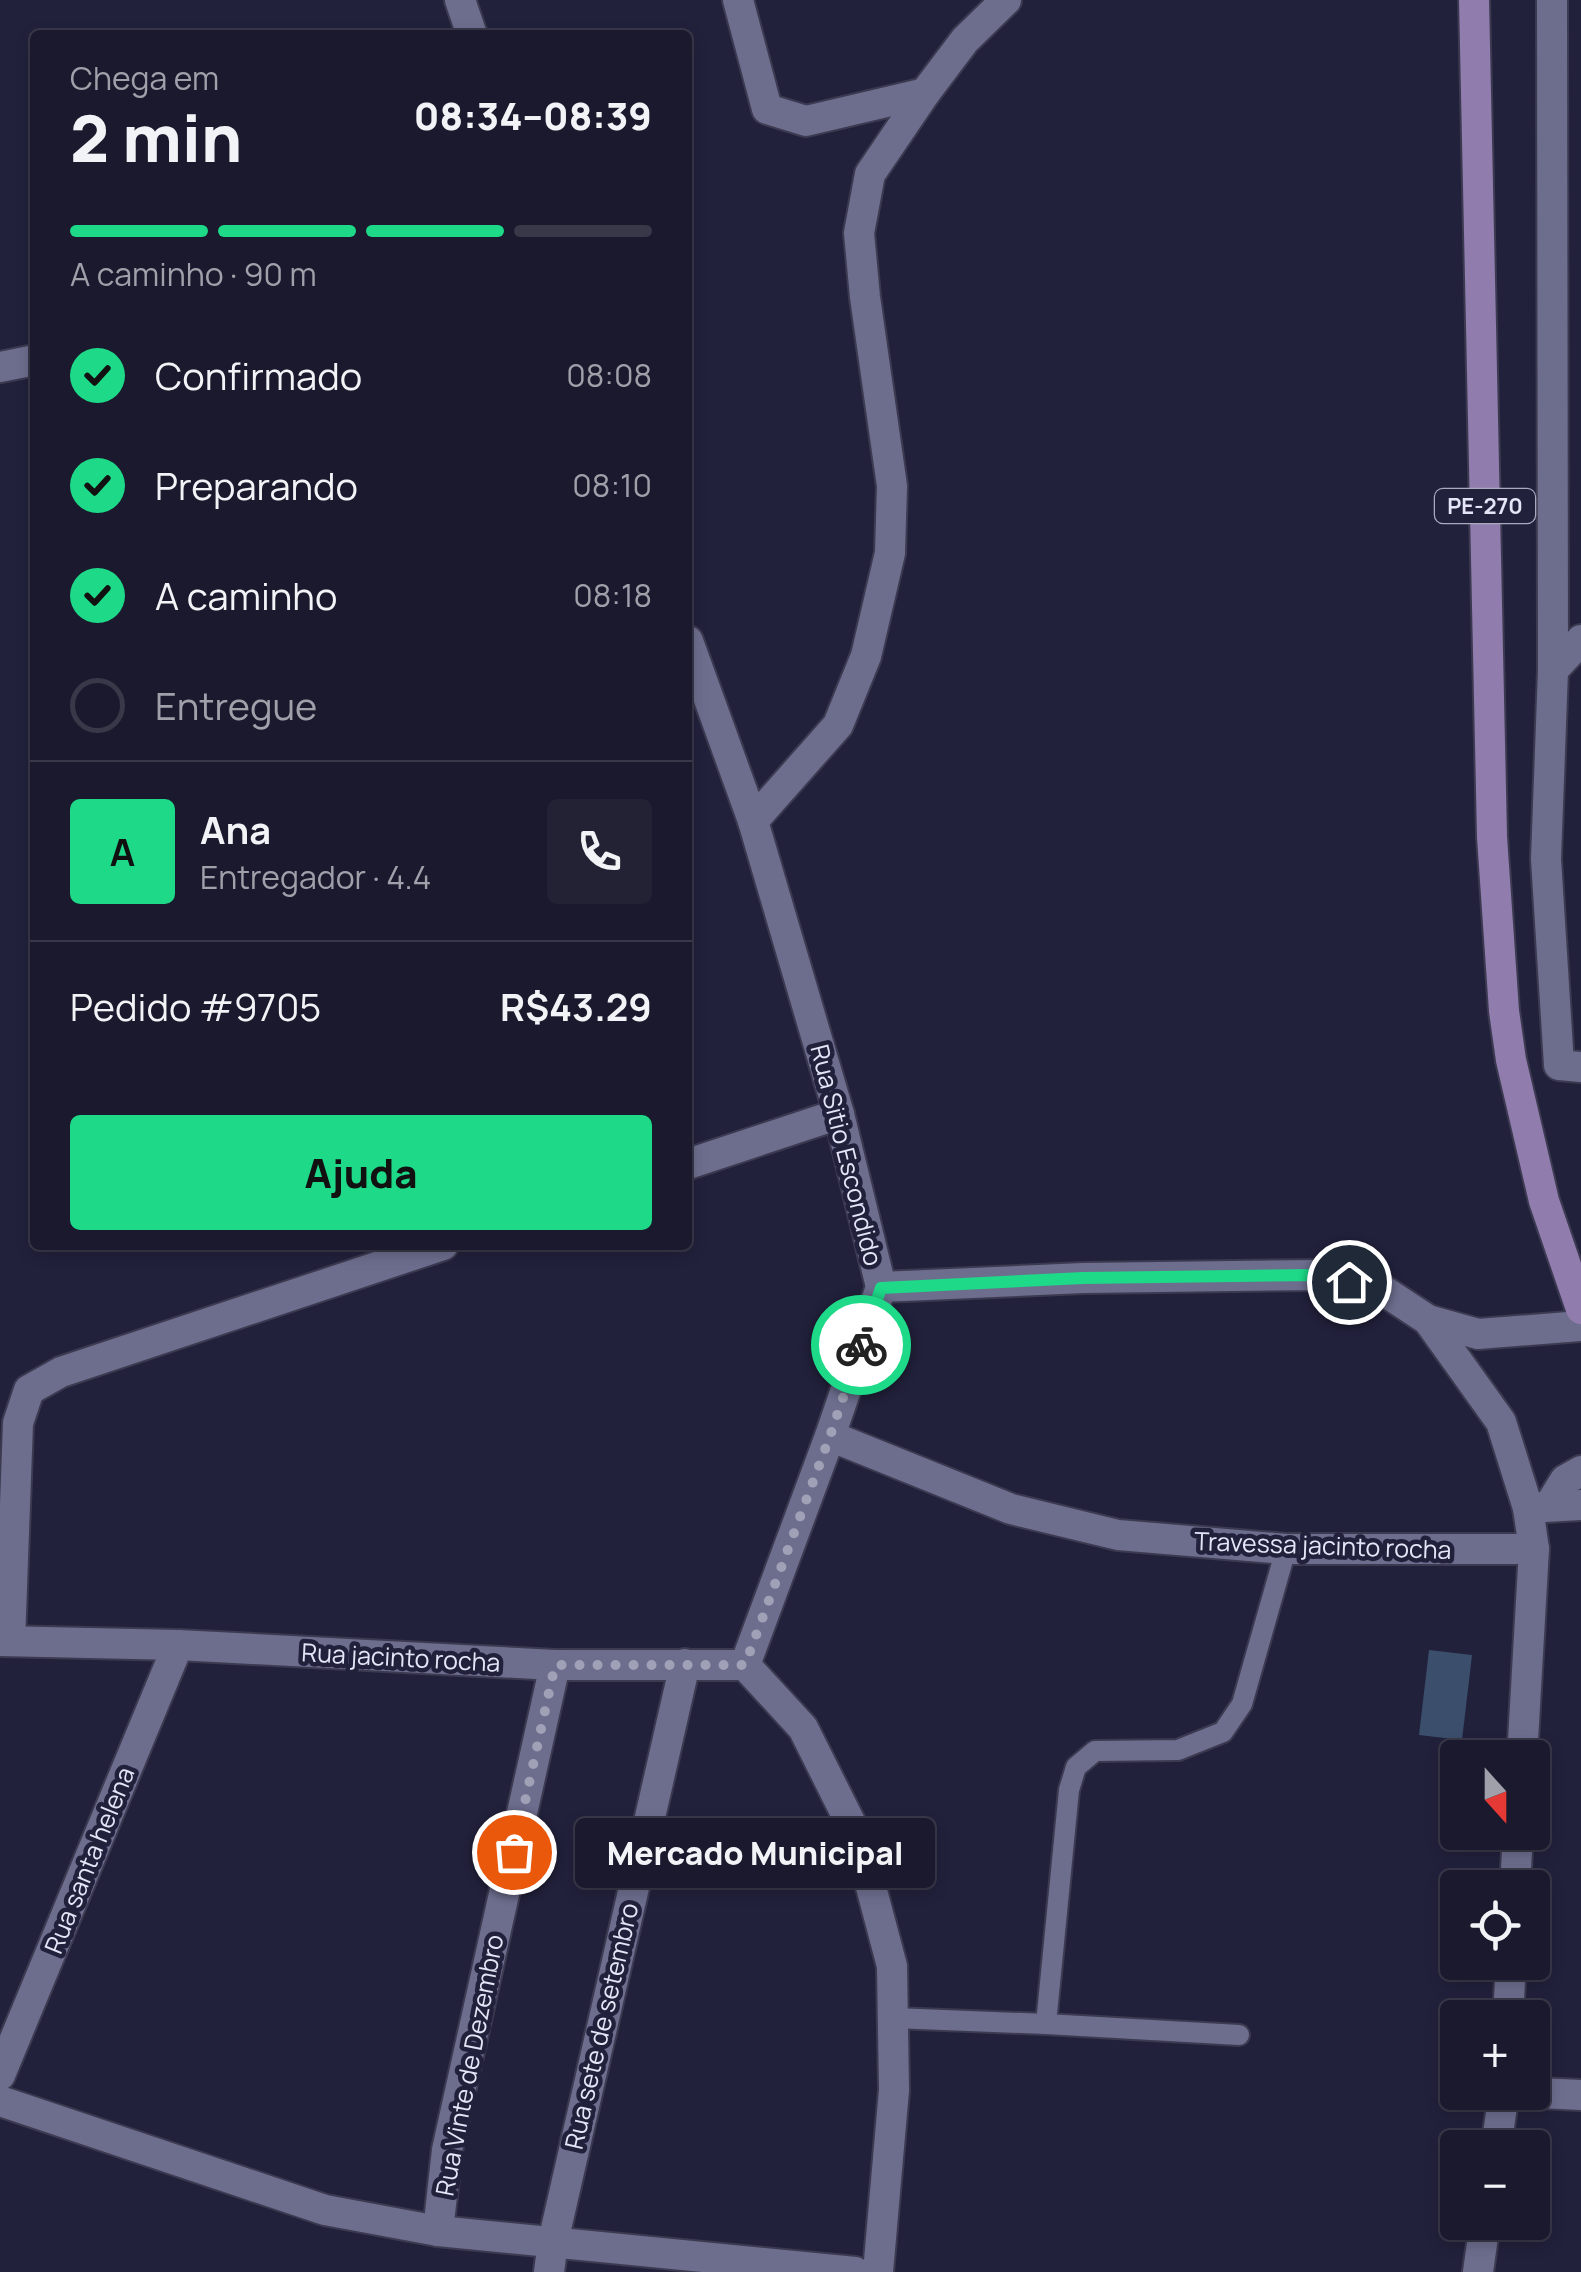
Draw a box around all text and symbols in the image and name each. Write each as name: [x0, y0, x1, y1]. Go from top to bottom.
text: Chega em: [70, 56, 219, 100]
text: 08:34–08:39: [414, 89, 652, 141]
text: 2 min: [70, 93, 242, 182]
text: A caminho · 90 m: [70, 252, 317, 296]
icon: check: [70, 348, 125, 403]
text: Confirmado: [155, 349, 362, 401]
text: 08:08: [566, 353, 652, 397]
icon: check: [70, 458, 125, 513]
text: Preparando: [155, 459, 358, 511]
text: 08:10: [572, 463, 652, 507]
road number: PE-270: [1435, 489, 1535, 523]
icon: check: [70, 568, 125, 623]
text: A caminho: [155, 569, 337, 621]
text: 08:18: [573, 573, 652, 617]
text: Entregue: [155, 679, 317, 731]
button: phone: [547, 799, 652, 904]
text: Ana: [200, 803, 271, 855]
text: A: [110, 825, 135, 877]
text: Entregador · 4.4: [200, 855, 431, 899]
text: Pedido #9705: [70, 980, 321, 1032]
text: R$43.29: [500, 980, 652, 1032]
street label: Rua Sitio Escondido: [803, 1041, 891, 1269]
button: Ajuda: [70, 1115, 652, 1230]
pin: [1307, 1240, 1392, 1325]
icon: home: [1322, 1255, 1377, 1310]
courier: [811, 1295, 911, 1395]
icon: bike: [834, 1318, 889, 1373]
street label: Travessa jacinto rocha: [1194, 1523, 1452, 1567]
street label: Rua jacinto rocha: [301, 1634, 501, 1680]
north arrow: [1440, 1740, 1550, 1850]
map controls: [1440, 1740, 1550, 2240]
street label: Rua santa helena: [36, 1761, 142, 1959]
pin: [472, 1810, 557, 1895]
callout: Mercado Municipal: [574, 1817, 934, 1887]
icon: bag: [487, 1825, 542, 1880]
text: Mercado Municipal: [607, 1831, 903, 1875]
button: locate: [1440, 1870, 1550, 1980]
street label: Rua sete de setembro: [556, 1899, 646, 2153]
street label: Rua Vinte de Dezembro: [426, 1931, 512, 2199]
button: +: [1440, 2000, 1550, 2110]
button: −: [1440, 2130, 1550, 2240]

